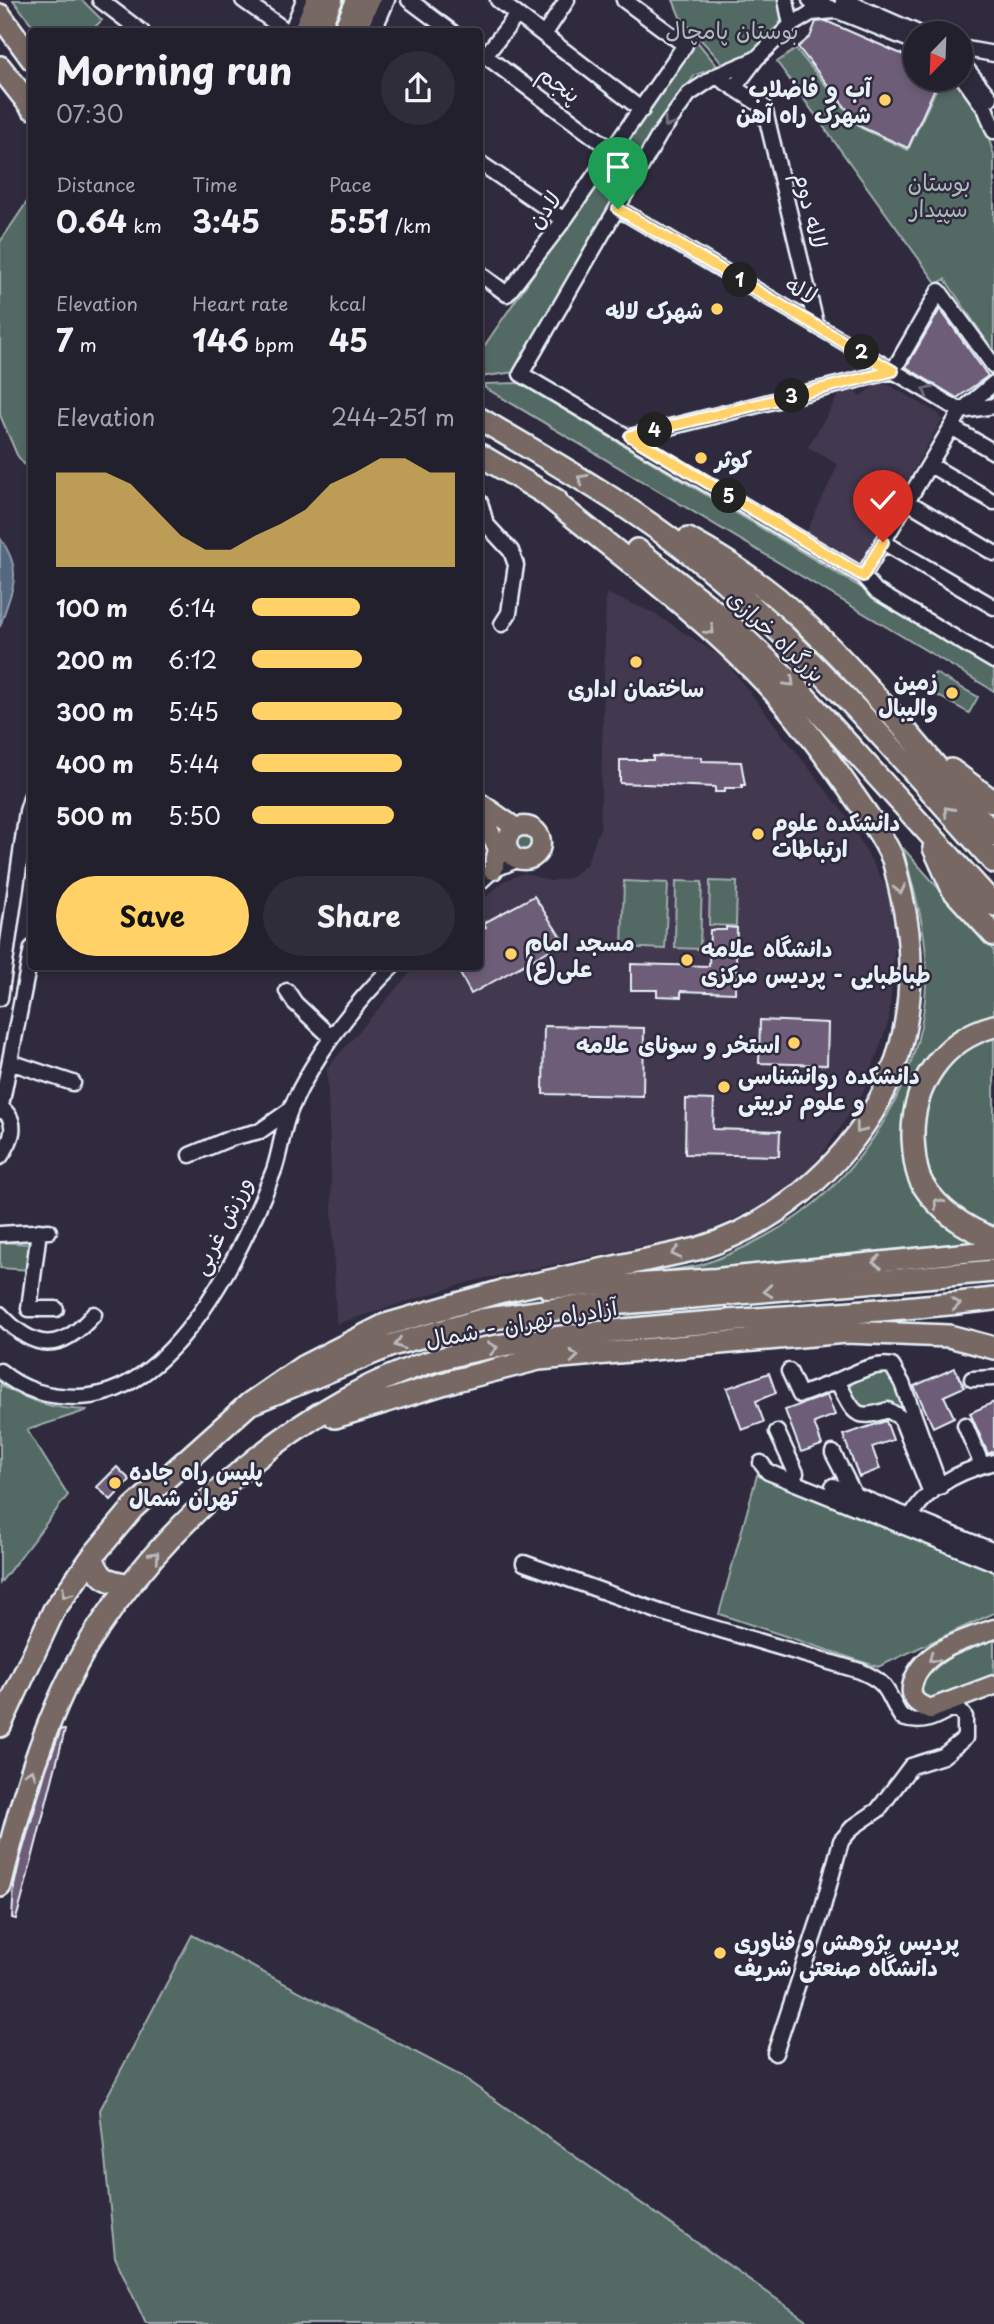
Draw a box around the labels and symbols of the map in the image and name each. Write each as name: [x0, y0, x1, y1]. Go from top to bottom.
park label: بوستان پامچال: [665, 12, 799, 47]
north arrow: [903, 21, 973, 91]
street label: پنجم: [530, 55, 589, 112]
place label: آب و فاضلاب شهرک راه آهن: [736, 70, 873, 131]
marker: آب و فاضلاب شهرک راه آهن: [877, 92, 893, 108]
one-way arrow: [664, 116, 676, 128]
pin: [588, 137, 648, 209]
park label: بوستان سپیدار: [908, 164, 970, 225]
street label: لاله دوم: [784, 168, 838, 252]
street label: لادن: [517, 183, 569, 235]
pin: 1: [722, 262, 758, 298]
street label: لاله: [779, 266, 825, 312]
place label: شهرک لاله: [605, 292, 703, 327]
marker: شهرک لاله: [709, 301, 725, 317]
pin: 2: [844, 334, 880, 370]
pin: 3: [774, 378, 810, 414]
one-way arrow: [922, 386, 935, 399]
pin: 4: [638, 412, 672, 448]
place label: کوثر: [713, 441, 753, 476]
marker: کوثر: [693, 450, 709, 466]
pin: [853, 470, 913, 542]
one-way arrow: [576, 474, 589, 487]
pin: 5: [712, 478, 746, 514]
street label: بزرگراه خرازی: [720, 580, 834, 690]
one-way arrow: [701, 622, 714, 635]
marker: ساختمان اداری: [628, 654, 644, 670]
place label: زمین والیبال: [878, 663, 938, 724]
place label: ساختمان اداری: [568, 670, 704, 705]
one-way arrow: [782, 674, 795, 687]
marker: زمین والیبال: [944, 685, 960, 701]
place label: دانشکده علوم ارتباطات: [772, 804, 900, 865]
one-way arrow: [944, 806, 957, 819]
marker: دانشکده علوم ارتباطات: [750, 826, 766, 842]
one-way arrow: [892, 883, 906, 895]
place label: مسجد امام علی(ع): [525, 924, 635, 985]
place label: دانشگاه علامه طباطبایی - پردیس مرکزی: [701, 930, 931, 991]
marker: مسجد امام علی(ع): [503, 946, 519, 962]
marker: دانشگاه علامه طباطبایی - پردیس مرکزی: [679, 952, 695, 968]
place label: استخر و سونای علامه: [576, 1026, 780, 1061]
marker: استخر و سونای علامه: [786, 1035, 802, 1051]
place label: دانشکده روانشناسی و علوم تربیتی: [738, 1057, 920, 1120]
marker: دانشکده روانشناسی و علوم تربیتی: [716, 1079, 732, 1095]
one-way arrow: [856, 1122, 869, 1134]
street label: ورزش غربی: [181, 1170, 261, 1280]
one-way arrow: [933, 1198, 946, 1210]
one-way arrow: [670, 1245, 682, 1260]
one-way arrow: [872, 1255, 883, 1270]
one-way arrow: [762, 1283, 773, 1298]
street label: آزادراه تهران - شمال: [422, 1288, 621, 1356]
one-way arrow: [950, 1296, 962, 1311]
one-way arrow: [393, 1335, 405, 1350]
one-way arrow: [487, 1341, 499, 1356]
one-way arrow: [569, 1349, 580, 1364]
place label: پلیس راه جاده تهران شمال: [129, 1453, 263, 1514]
marker: پلیس راه جاده تهران شمال: [107, 1475, 123, 1491]
one-way arrow: [147, 1551, 159, 1564]
one-way arrow: [61, 1585, 74, 1598]
one-way arrow: [928, 1649, 940, 1662]
one-way arrow: [22, 1768, 36, 1780]
place label: پردیس پژوهش و فناوری دانشگاه صنعتی شریف: [734, 1923, 960, 1984]
marker: پردیس پژوهش و فناوری دانشگاه صنعتی شریف: [712, 1945, 728, 1961]

